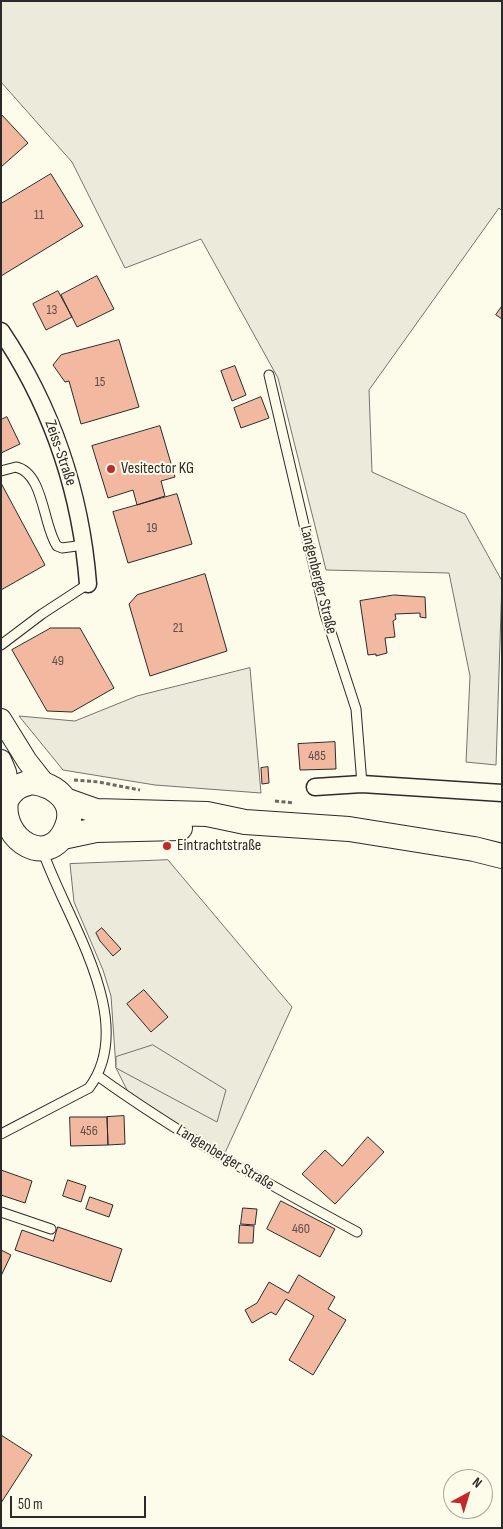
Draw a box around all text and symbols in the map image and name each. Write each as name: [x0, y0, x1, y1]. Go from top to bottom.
house number: 11: [34, 207, 44, 223]
house number: 13: [47, 302, 57, 318]
house number: 15: [95, 374, 105, 390]
street label: Zeiss-Straße: [40, 418, 80, 488]
place label: Vesitector KG: [121, 459, 194, 479]
marker: Vesitector KG: [105, 463, 117, 475]
house number: 19: [146, 520, 158, 536]
street label: Langenberger Straße: [295, 524, 341, 636]
house number: 21: [173, 620, 183, 636]
house number: 49: [52, 653, 64, 669]
house number: 485: [308, 748, 326, 764]
place label: Eintrachtstraße: [177, 836, 261, 856]
marker: Eintrachtstraße: [161, 840, 173, 852]
street label: Langenberger Straße: [172, 1121, 278, 1195]
house number: 456: [80, 1123, 98, 1139]
house number: 460: [292, 1221, 310, 1237]
north arrow: [443, 1469, 493, 1519]
text: N: [469, 1474, 485, 1492]
scale bar: [12, 1486, 149, 1518]
text: 50 m: [18, 1495, 43, 1514]

